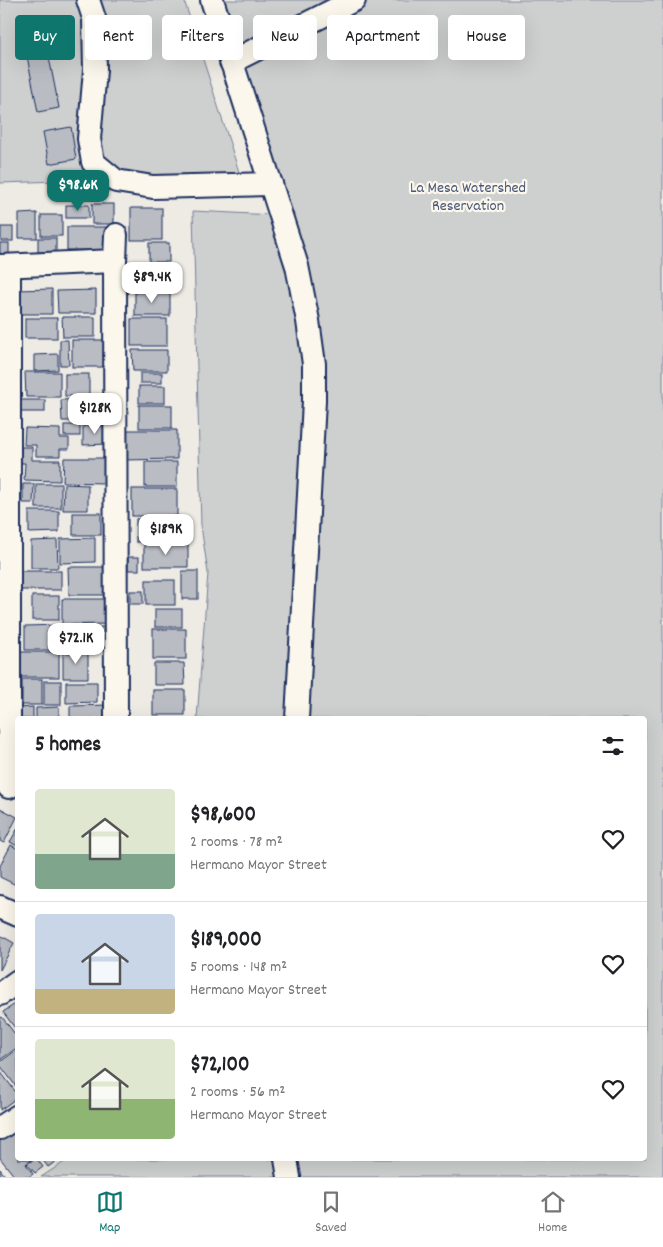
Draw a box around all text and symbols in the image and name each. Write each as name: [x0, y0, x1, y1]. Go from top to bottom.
chip: Buy: [15, 15, 75, 60]
chip: Rent: [85, 15, 152, 60]
chip: Filters: [162, 15, 243, 60]
chip: New: [253, 15, 317, 60]
chip: Apartment: [327, 15, 438, 60]
chip: House: [448, 15, 525, 60]
pin: $98.6K: [37, 170, 119, 212]
text: $98.6K: [58, 174, 98, 197]
park label: La Mesa Watershed Reservation: [410, 177, 526, 218]
pin: $89.4K: [111, 262, 193, 304]
text: $89.4K: [133, 266, 171, 289]
pin: $128K: [60, 392, 130, 435]
text: $128K: [79, 397, 111, 420]
pin: $189K: [131, 514, 201, 556]
text: $189K: [150, 518, 182, 541]
pin: $72.1K: [35, 622, 117, 665]
text: $72.1K: [59, 627, 93, 650]
text: 5 homes: [35, 731, 101, 761]
icon: filters: [599, 732, 627, 760]
text: $98,600: [190, 801, 256, 831]
icon: home: [75, 809, 135, 869]
icon: heart: [599, 825, 627, 853]
text: 2 rooms · 78 m²: [190, 831, 283, 854]
text: Hermano Mayor Street: [190, 854, 327, 877]
text: $189,000: [190, 926, 262, 956]
icon: home: [75, 934, 135, 994]
icon: heart: [599, 950, 627, 978]
text: 5 rooms · 148 m²: [190, 956, 287, 979]
text: Hermano Mayor Street: [190, 979, 327, 1002]
text: $72,100: [190, 1051, 249, 1081]
icon: home: [75, 1059, 135, 1119]
icon: heart: [599, 1075, 627, 1103]
text: 2 rooms · 56 m²: [190, 1081, 285, 1104]
text: Hermano Mayor Street: [190, 1104, 327, 1127]
tab: Map: [96, 1188, 124, 1238]
tab: Saved: [315, 1188, 347, 1238]
tab: Home: [538, 1188, 567, 1238]

